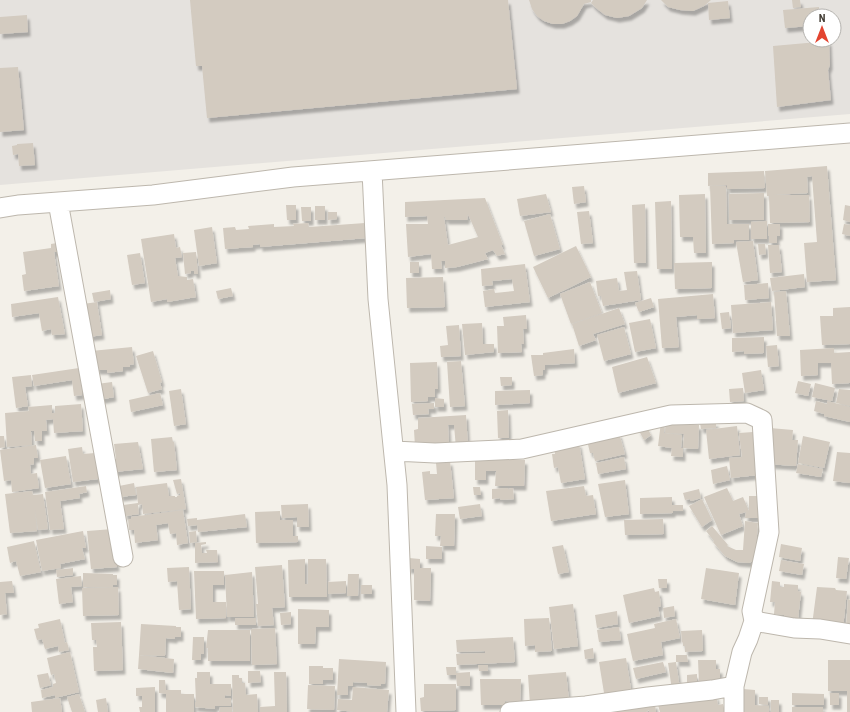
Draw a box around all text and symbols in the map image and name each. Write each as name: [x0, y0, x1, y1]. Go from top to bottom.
north arrow: [802, 8, 842, 48]
text: N: [819, 12, 826, 25]

